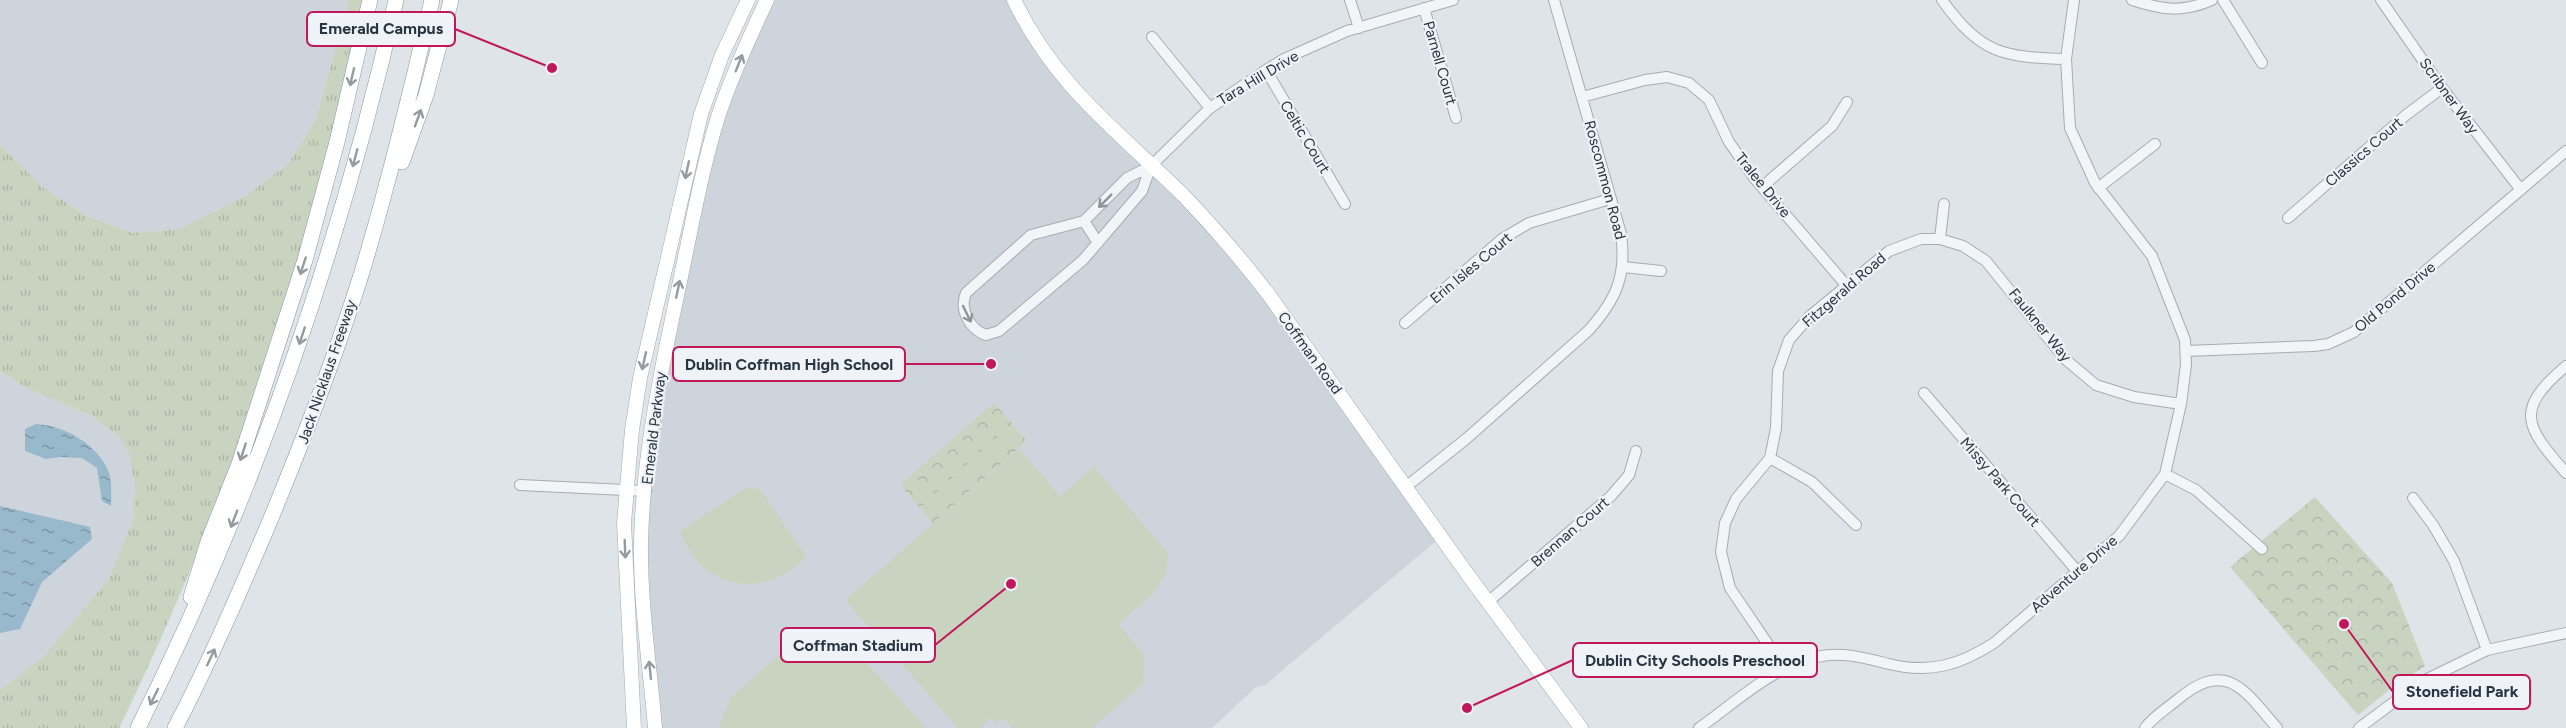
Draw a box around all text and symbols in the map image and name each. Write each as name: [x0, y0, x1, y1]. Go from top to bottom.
callout: Emerald Campus: [307, 12, 455, 46]
text: Emerald Campus: [319, 19, 444, 38]
street label: Parnell Court: [1419, 19, 1461, 107]
street label: Tara Hill Drive: [1214, 47, 1302, 109]
one-way arrow: [734, 54, 745, 72]
street label: Scribner Way: [2415, 55, 2483, 137]
one-way arrow: [346, 68, 358, 87]
street label: Celtic Court: [1276, 97, 1334, 177]
one-way arrow: [413, 109, 424, 128]
street label: Classics Court: [2322, 113, 2407, 190]
street label: Roscommon Road: [1580, 118, 1630, 242]
one-way arrow: [349, 148, 361, 167]
street label: Tralee Drive: [1731, 149, 1795, 221]
one-way arrow: [680, 161, 692, 180]
one-way arrow: [1098, 193, 1113, 208]
street label: Erin Isles Court: [1426, 228, 1516, 307]
street label: Fitzgerald Road: [1799, 249, 1889, 331]
one-way arrow: [297, 256, 308, 275]
street label: Old Pond Drive: [2351, 258, 2439, 336]
one-way arrow: [673, 279, 684, 299]
street label: Faulkner Way: [2005, 285, 2075, 365]
street label: Jack Nicklaus Freeway: [294, 297, 360, 446]
one-way arrow: [961, 305, 973, 322]
street label: Coffman Road: [1274, 308, 1346, 398]
one-way arrow: [296, 326, 307, 345]
callout: Dublin Coffman High School: [673, 347, 905, 381]
one-way arrow: [638, 350, 649, 370]
text: Dublin Coffman High School: [685, 355, 893, 374]
street label: Emerald Parkway: [638, 370, 670, 486]
street label: Missy Park Court: [1956, 434, 2044, 531]
one-way arrow: [237, 442, 248, 461]
street label: Brennan Court: [1527, 493, 1613, 571]
one-way arrow: [228, 509, 239, 528]
street label: Adventure Drive: [2027, 532, 2121, 616]
one-way arrow: [619, 538, 630, 558]
callout: Coffman Stadium: [781, 628, 935, 662]
text: Coffman Stadium: [793, 636, 923, 655]
callout: Dublin City Schools Preschool: [1573, 643, 1817, 677]
one-way arrow: [205, 648, 217, 666]
text: Dublin City Schools Preschool: [1585, 651, 1805, 670]
one-way arrow: [644, 660, 655, 680]
callout: Stonefield Park: [2393, 675, 2530, 709]
text: Stonefield Park: [2406, 682, 2519, 701]
one-way arrow: [147, 687, 159, 705]

